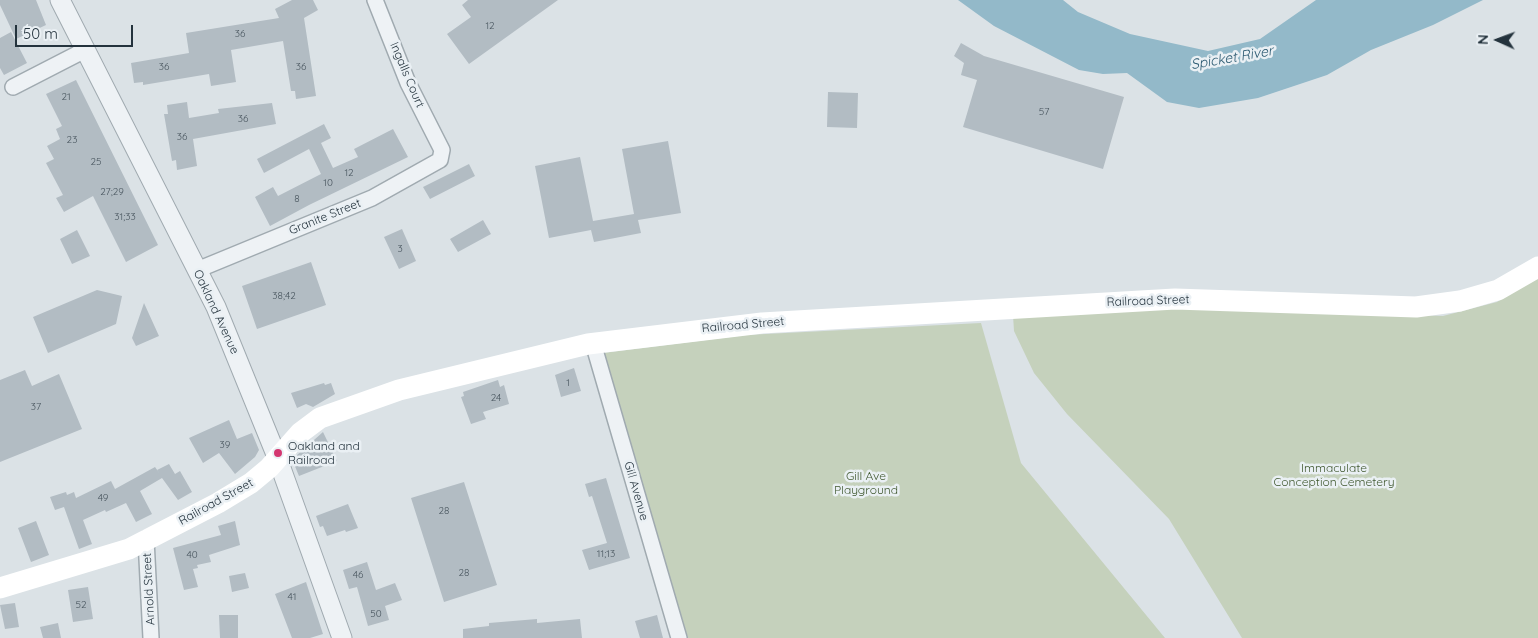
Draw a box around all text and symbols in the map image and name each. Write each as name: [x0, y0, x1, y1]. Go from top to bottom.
scale bar: [18, 15, 135, 47]
north arrow: [1473, 15, 1523, 65]
house number: 12: [485, 20, 495, 32]
text: 50 m: [23, 24, 58, 43]
house number: 36: [235, 28, 245, 40]
text: N: [1474, 34, 1492, 45]
street label: Ingalls Court: [387, 40, 427, 110]
water label: Spicket River: [1190, 42, 1274, 74]
house number: 36: [159, 61, 169, 73]
house number: 36: [296, 61, 306, 73]
house number: 21: [61, 91, 71, 103]
house number: 57: [1039, 106, 1049, 118]
house number: 36: [238, 113, 248, 125]
house number: 36: [177, 131, 187, 143]
house number: 23: [67, 134, 77, 146]
house number: 25: [91, 156, 101, 168]
house number: 12: [344, 167, 354, 179]
house number: 10: [323, 177, 333, 189]
house number: 27;29: [100, 186, 124, 198]
house number: 8: [294, 193, 300, 205]
street label: Granite Street: [287, 196, 363, 238]
house number: 31;33: [114, 211, 136, 223]
house number: 3: [397, 243, 403, 255]
street label: Oakland Avenue: [190, 268, 242, 356]
house number: 38;42: [272, 290, 296, 302]
street label: Railroad Street: [1106, 292, 1190, 310]
street label: Railroad Street: [701, 314, 785, 336]
house number: 1: [566, 377, 570, 389]
house number: 24: [491, 392, 501, 404]
house number: 37: [31, 401, 41, 413]
house number: 39: [220, 439, 230, 451]
place label: Oakland and Railroad: [288, 439, 360, 467]
marker: Oakland and Railroad: [272, 447, 284, 459]
street label: Gill Avenue: [621, 460, 651, 522]
park label: Immaculate Conception Cemetery: [1274, 461, 1394, 489]
park label: Gill Ave Playground: [834, 469, 898, 497]
street label: Railroad Street: [176, 476, 256, 528]
house number: 49: [98, 492, 108, 504]
house number: 28: [439, 505, 449, 517]
house number: 11;13: [597, 548, 615, 560]
house number: 40: [186, 549, 198, 561]
street label: Arnold Street: [140, 552, 158, 626]
house number: 28: [459, 567, 469, 579]
house number: 46: [353, 569, 363, 581]
house number: 41: [288, 591, 296, 603]
house number: 52: [76, 599, 86, 611]
house number: 50: [370, 608, 382, 620]

